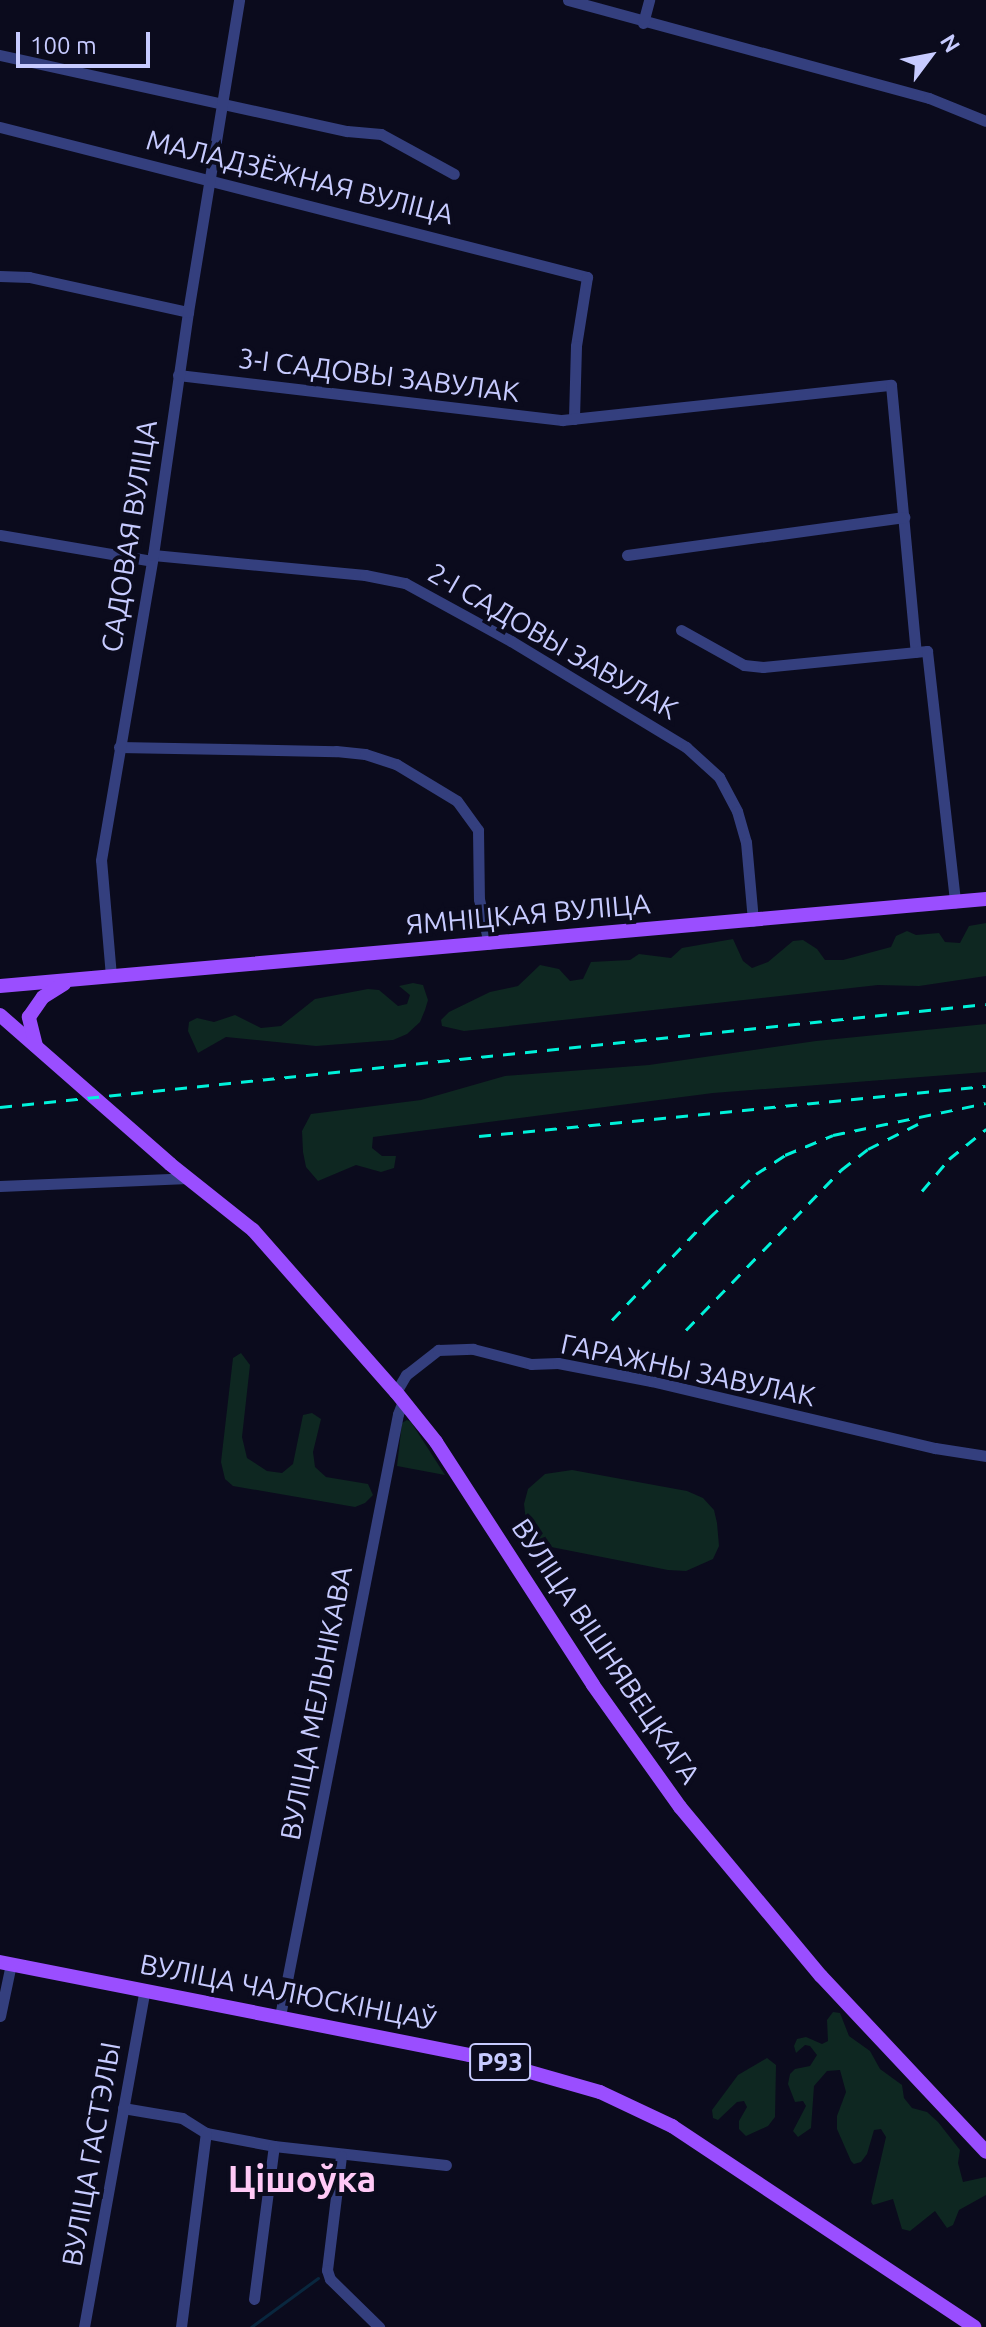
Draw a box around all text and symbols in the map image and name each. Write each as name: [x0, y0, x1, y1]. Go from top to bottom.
scale bar: [20, 16, 154, 66]
north arrow: [890, 16, 970, 96]
text: N: [936, 29, 966, 57]
text: 100 m: [30, 32, 97, 59]
street label: МАЛАДЗЁЖНАЯ ВУЛІЦА: [143, 123, 457, 231]
street label: 3-І САДОВЫ ЗАВУЛАК: [237, 341, 521, 409]
street label: САДОВАЯ ВУЛІЦА: [94, 417, 164, 655]
street label: 2-І САДОВЫ ЗАВУЛАК: [422, 556, 684, 726]
street label: ЯМНІЦКАЯ ВУЛІЦА: [404, 887, 652, 941]
street label: ГАРАЖНЫ ЗАВУЛАК: [558, 1327, 818, 1413]
street label: ВУЛІЦА ВІШНЯВЕЦКАГА: [505, 1512, 707, 1790]
street label: ВУЛІЦА МЕЛЬНІКАВА: [273, 1563, 359, 1843]
street label: ВУЛІЦА ЧАЛЮСКІНЦАЎ: [137, 1947, 439, 2037]
street label: ВУЛІЦА ГАСТЭЛЫ: [55, 2039, 127, 2269]
road number: Р93: [468, 2040, 532, 2084]
district label: Цішоўка: [228, 2157, 376, 2201]

